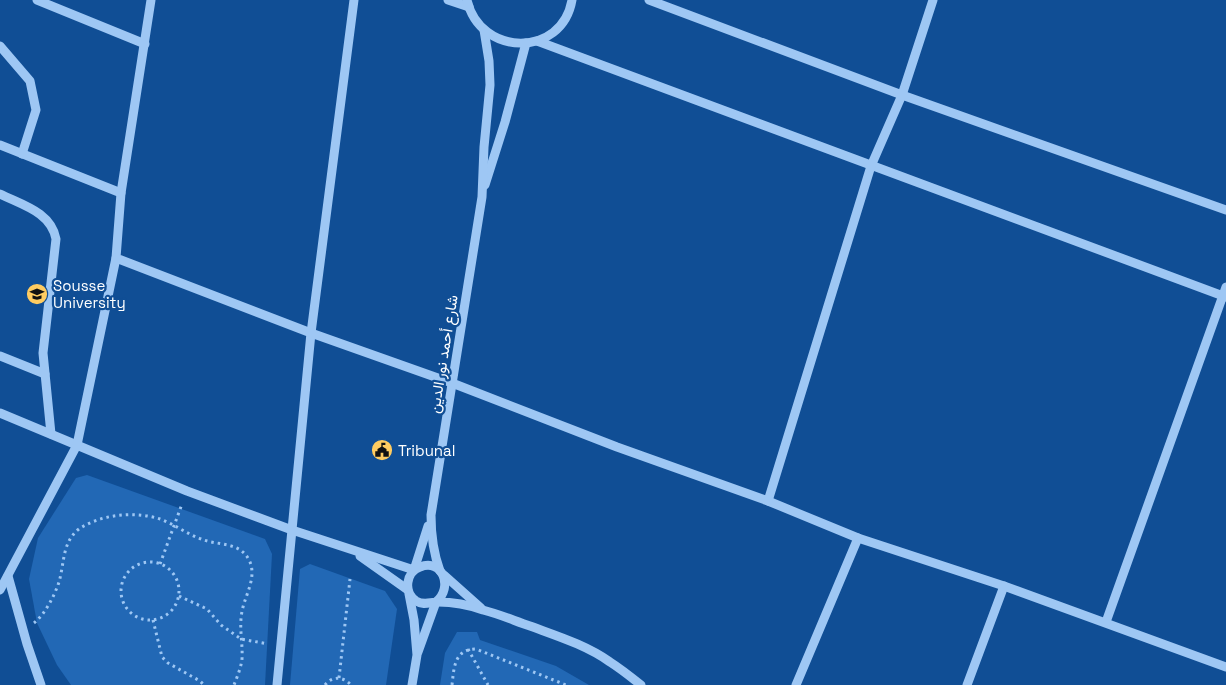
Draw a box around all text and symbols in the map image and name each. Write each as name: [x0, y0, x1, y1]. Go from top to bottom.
place label: Sousse University: [53, 276, 126, 312]
school or university icon: Sousse University: [25, 282, 49, 306]
street label: شارع أحمد نور الدين: [424, 293, 464, 415]
public building icon: Tribunal: [370, 438, 394, 462]
place label: Tribunal: [398, 441, 455, 460]

